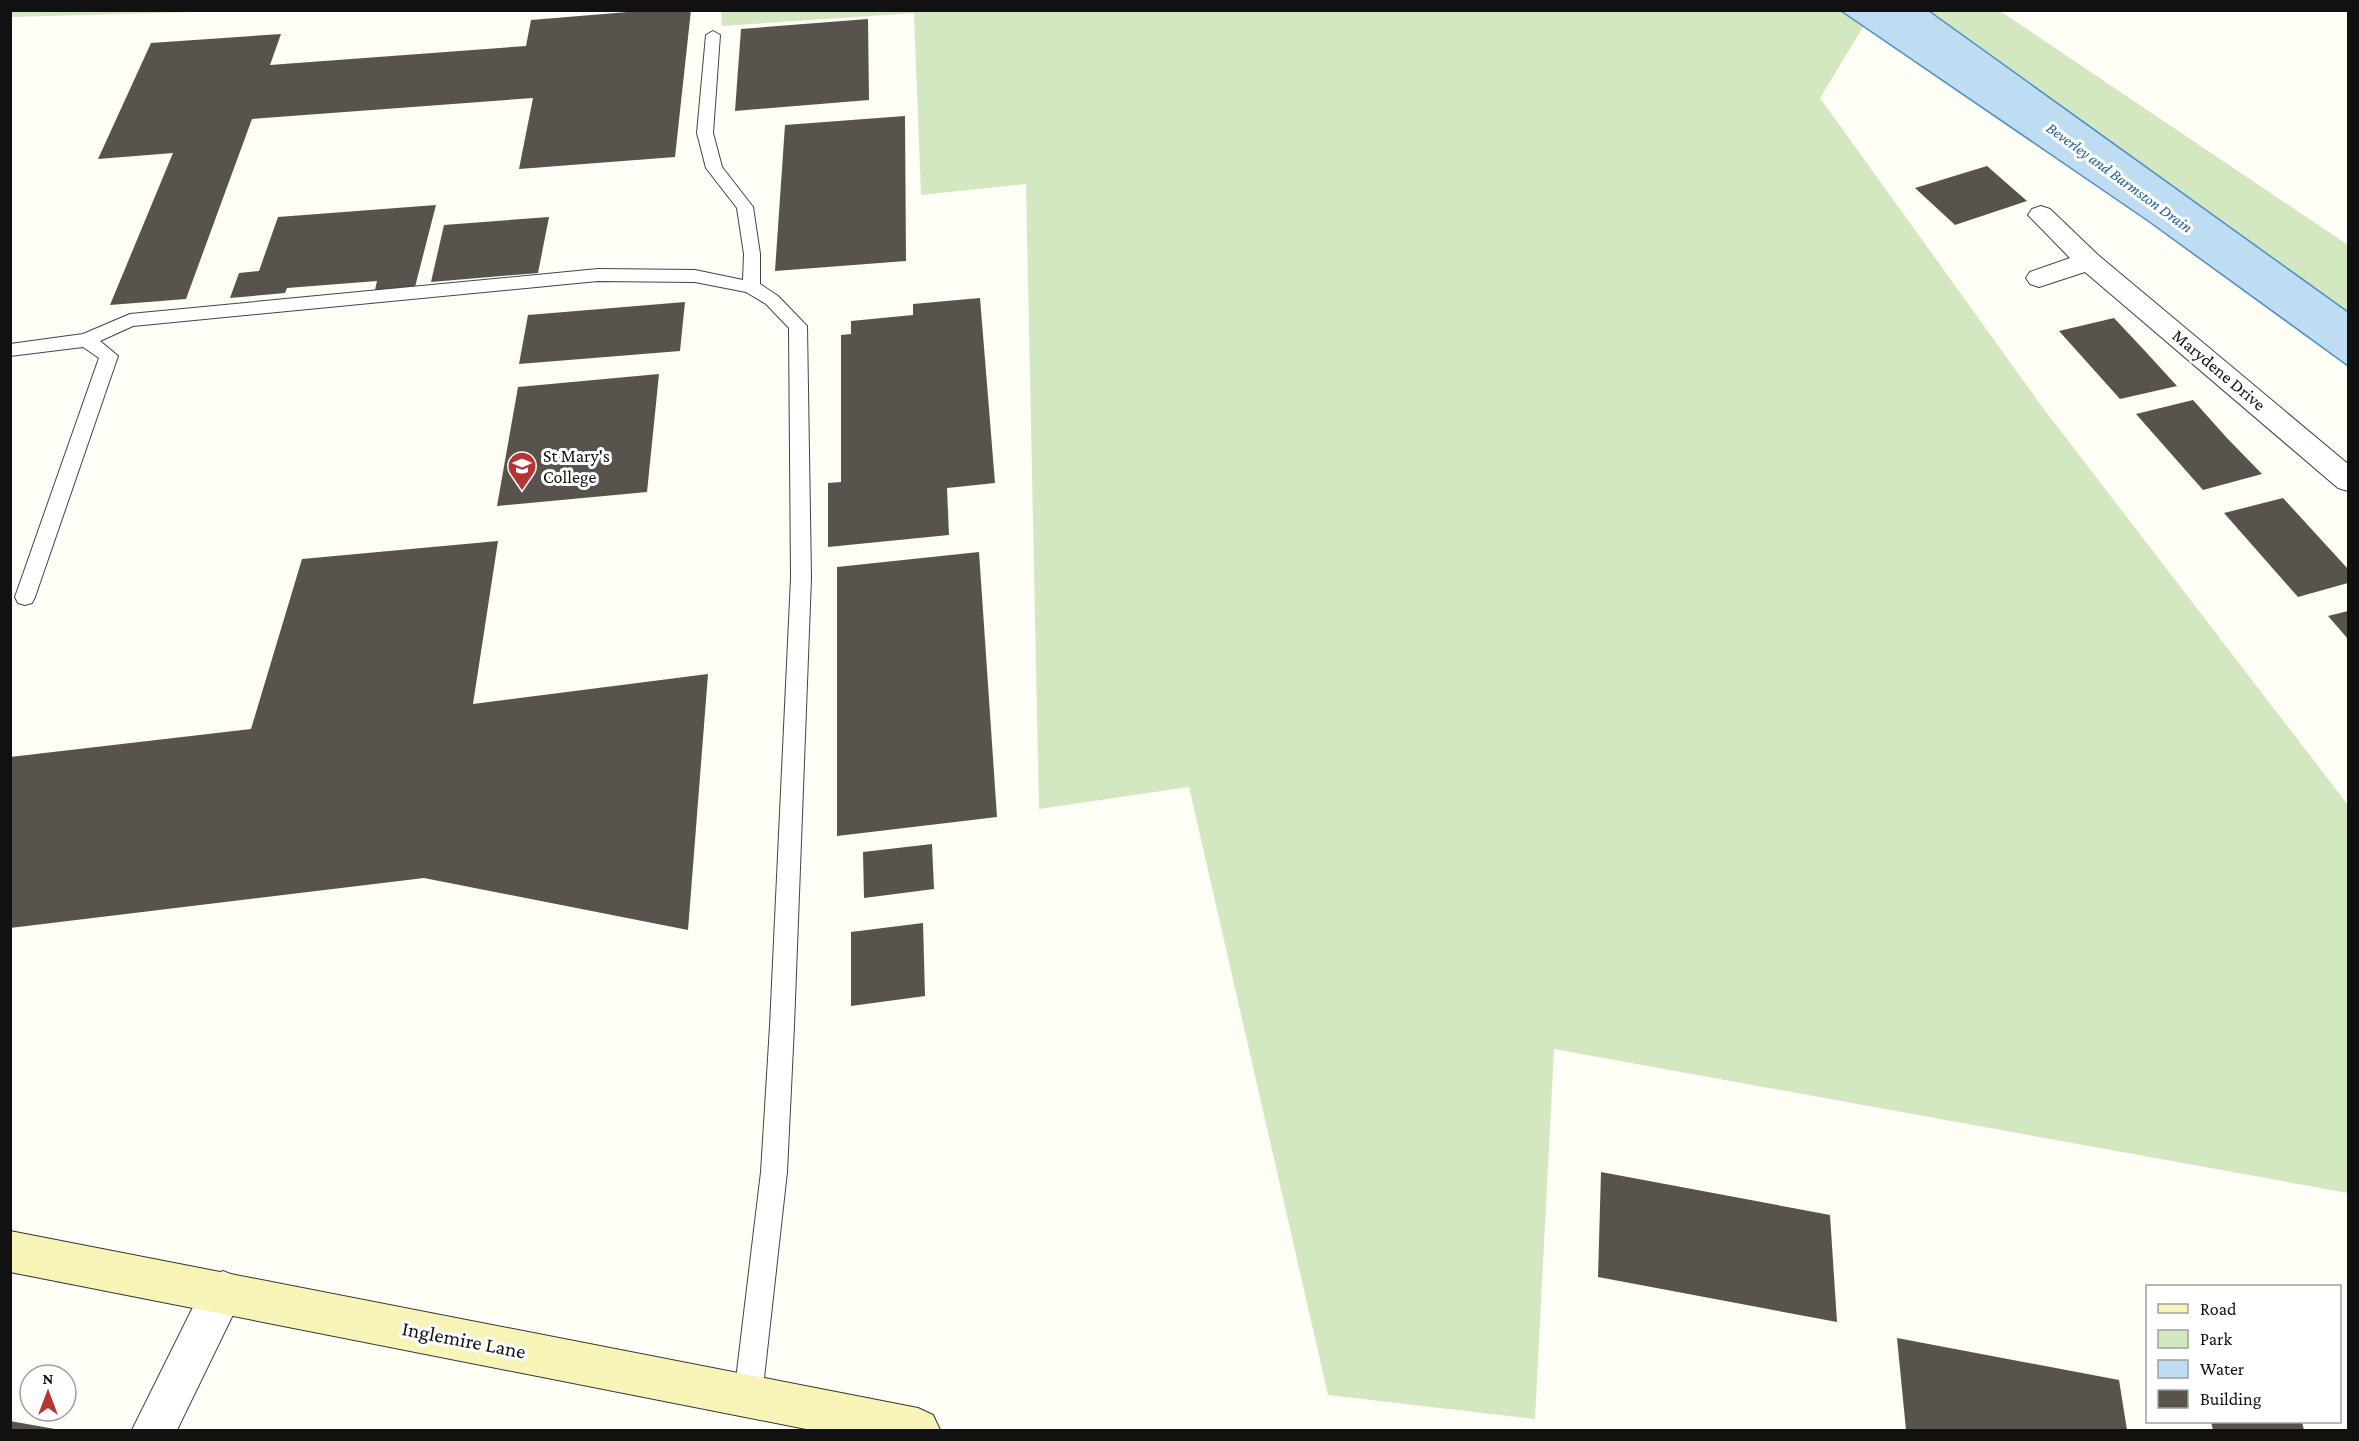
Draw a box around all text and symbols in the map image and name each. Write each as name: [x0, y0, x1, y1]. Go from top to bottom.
water label: Beverley and Barmston Drain: [2043, 119, 2196, 237]
street label: Marydene Drive: [2168, 325, 2270, 415]
place label: St Mary's College: [543, 446, 610, 487]
school or university icon: St Mary's College: [506, 450, 538, 492]
legend: [2146, 1285, 2341, 1423]
text: Road: [2200, 1299, 2237, 1319]
street label: Inglemire Lane: [400, 1316, 528, 1364]
text: Park: [2200, 1329, 2232, 1349]
text: Water: [2200, 1359, 2245, 1379]
north arrow: [18, 1363, 78, 1423]
text: N: [43, 1370, 54, 1387]
text: Building: [2200, 1389, 2262, 1409]

